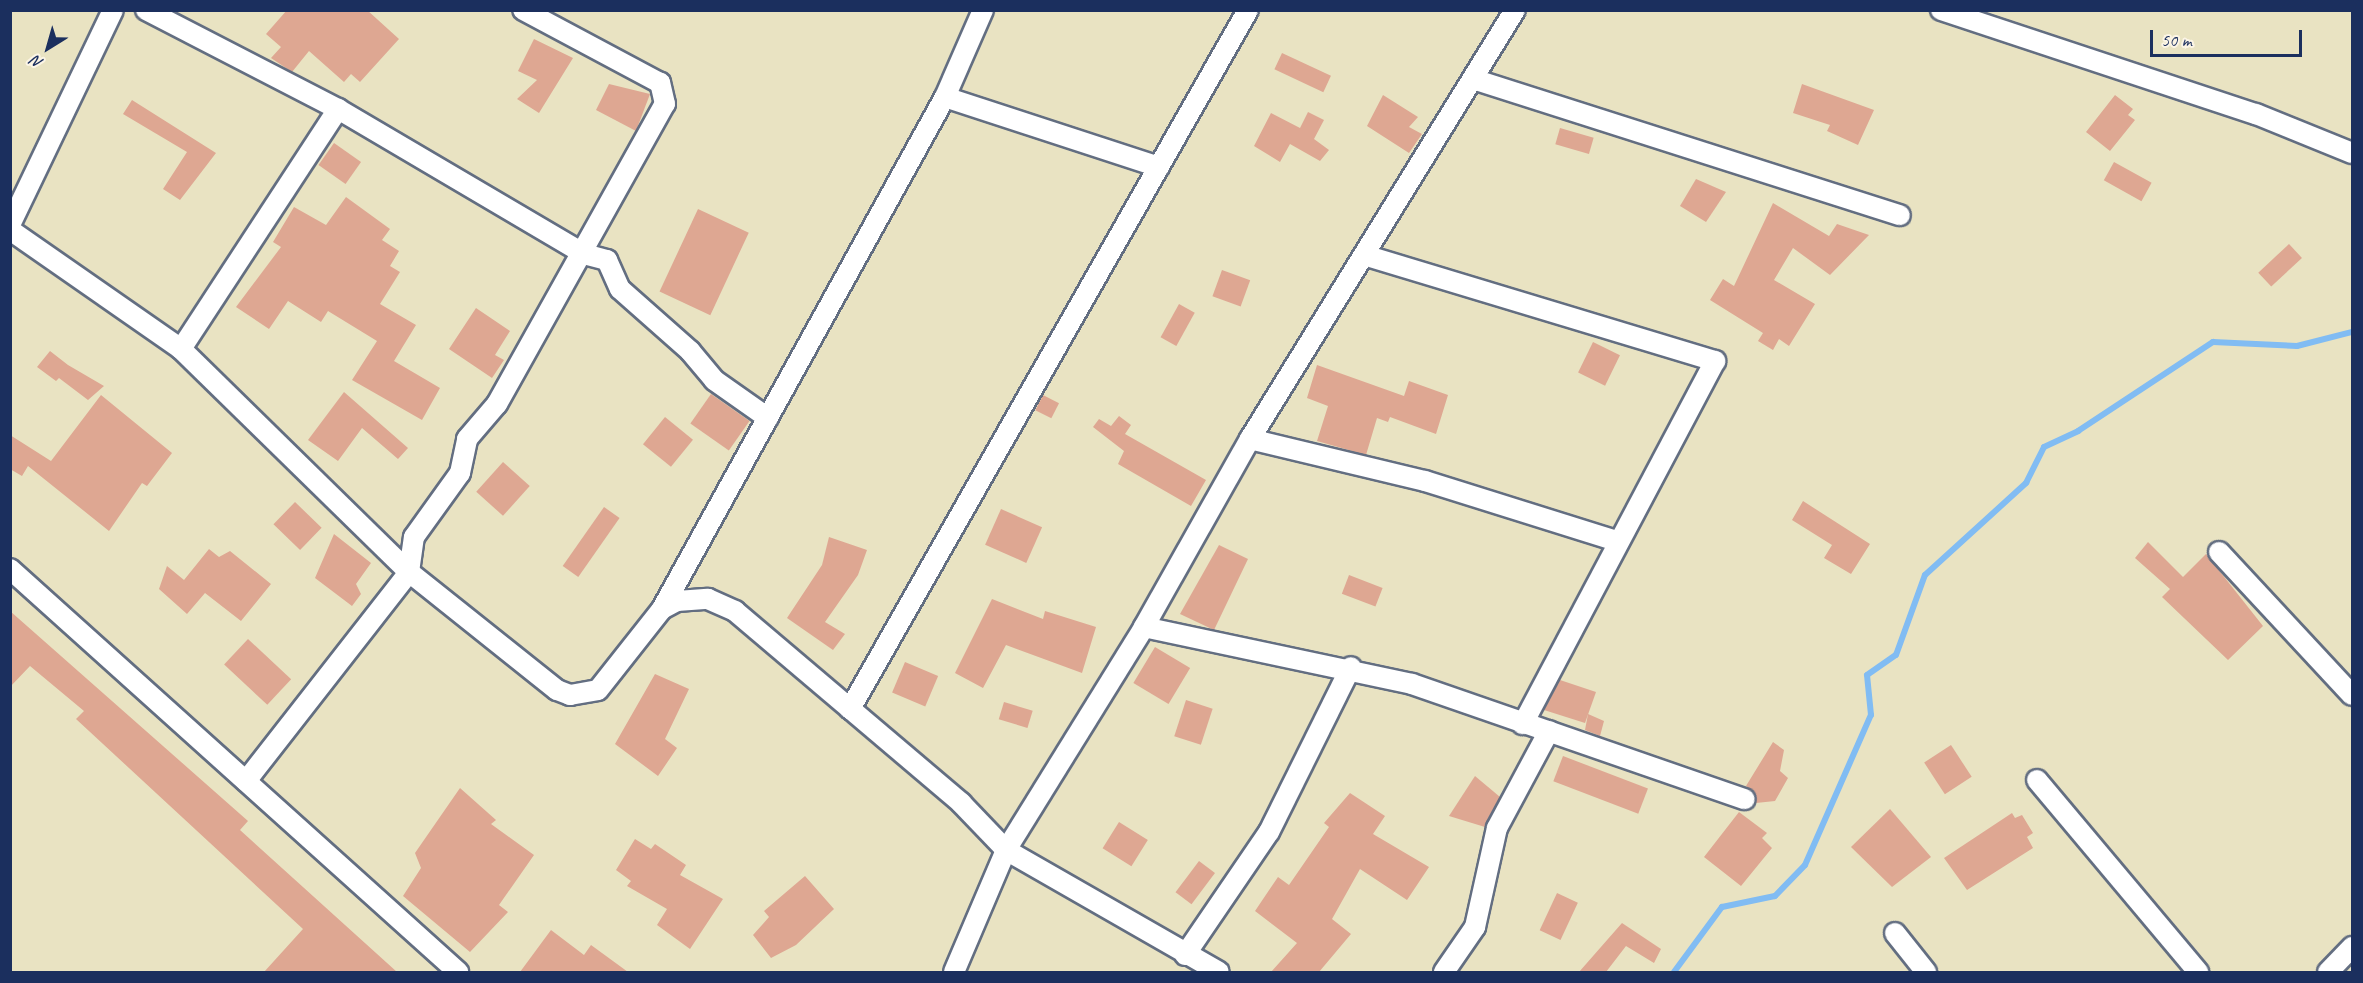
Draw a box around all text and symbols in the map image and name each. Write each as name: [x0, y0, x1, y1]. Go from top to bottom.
north arrow: [18, 18, 78, 78]
scale bar: [2153, 18, 2304, 56]
text: 50 m: [2161, 29, 2192, 51]
text: N: [27, 51, 47, 73]

